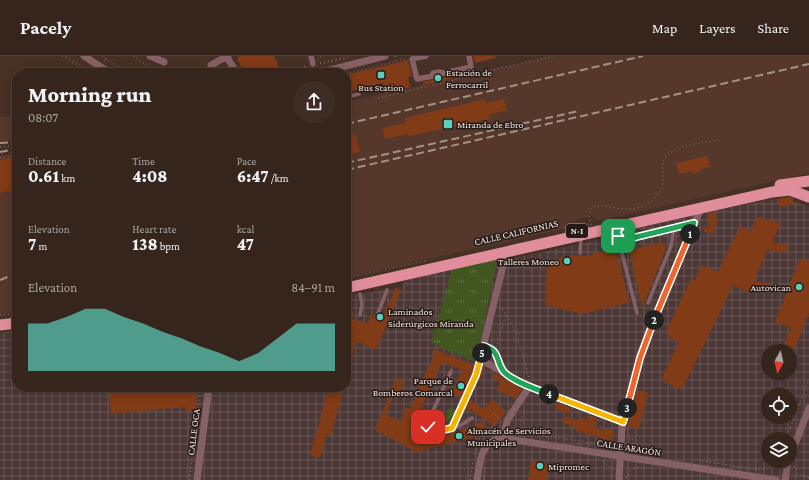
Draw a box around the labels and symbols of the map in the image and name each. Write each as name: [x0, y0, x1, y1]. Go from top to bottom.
place label: Estación de Ferrocarril: [446, 67, 492, 90]
marker: Bus Station: [376, 70, 386, 80]
marker: Estación de Ferrocarril: [433, 73, 443, 83]
place label: Bus Station: [358, 82, 404, 93]
marker: Miranda de Ebro: [442, 118, 454, 130]
place label: Miranda de Ebro: [457, 119, 523, 130]
street label: CALLE CALIFORNIAS: [473, 217, 559, 247]
pin: [601, 219, 635, 253]
road number: N-I: [566, 224, 588, 238]
pin: 1: [680, 224, 700, 244]
place label: Talleres Moneo: [498, 256, 559, 267]
marker: Talleres Moneo: [562, 256, 572, 266]
place label: Autovican: [751, 282, 792, 293]
marker: Autovican: [794, 282, 804, 292]
place label: Laminados Siderúrgicos Miranda: [388, 306, 474, 329]
pin: 2: [644, 310, 664, 330]
marker: Laminados Siderúrgicos Miranda: [375, 312, 385, 322]
pin: 5: [472, 343, 492, 363]
north arrow: [761, 344, 797, 380]
place label: Parque de Bomberos Comarcal: [373, 375, 454, 398]
marker: Parque de Bomberos Comarcal: [456, 381, 466, 391]
pin: 4: [539, 384, 559, 404]
pin: 3: [617, 398, 637, 418]
street label: CALLE OCA: [185, 408, 202, 456]
pin: [411, 410, 445, 444]
place label: Almacén de Servicios Municipales: [467, 425, 551, 448]
marker: Almacén de Servicios Municipales: [454, 431, 464, 441]
street label: CALLE ARAGÓN: [596, 437, 662, 458]
marker: Mipromec: [535, 461, 545, 471]
place label: Mipromec: [548, 461, 590, 472]

